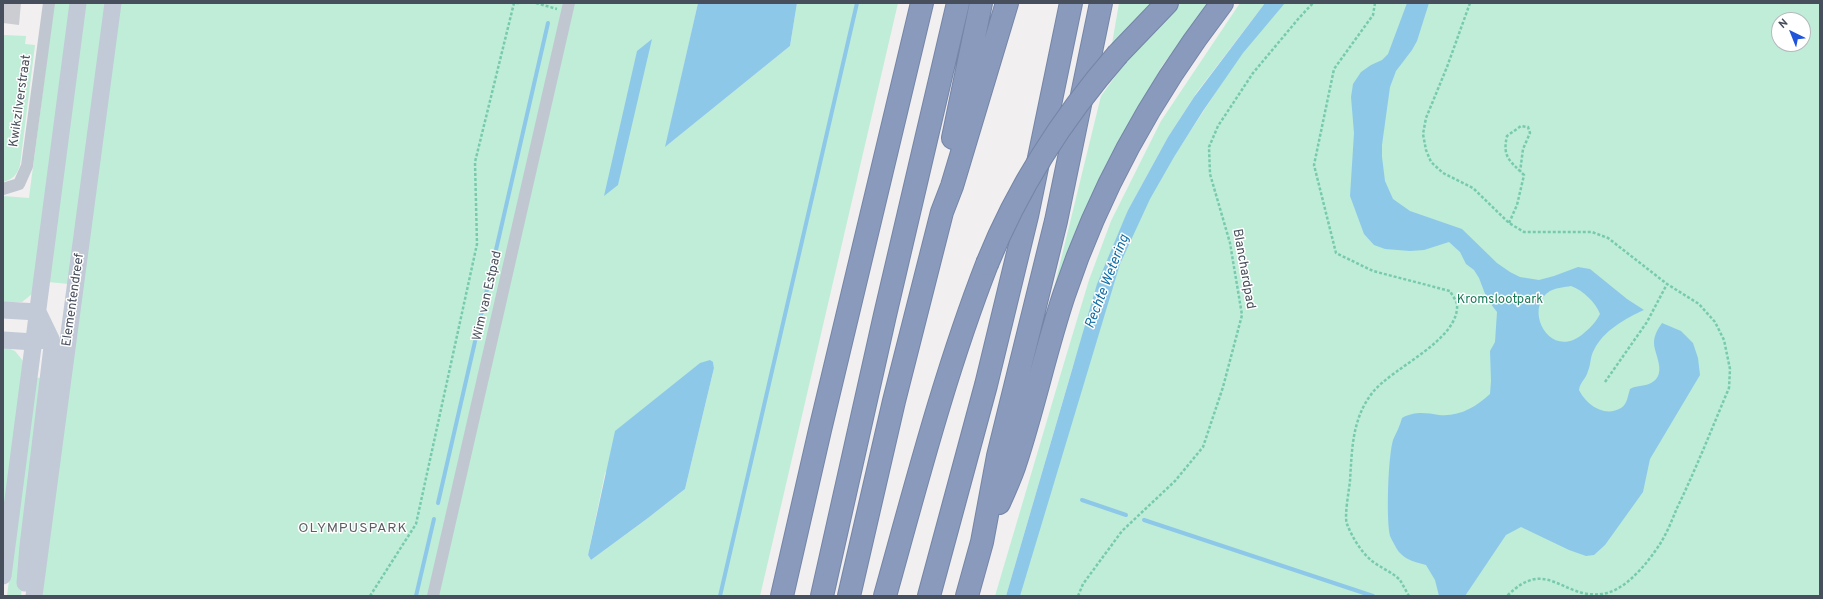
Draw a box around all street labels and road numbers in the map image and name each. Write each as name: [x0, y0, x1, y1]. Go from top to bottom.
street label: Kwikzilverstraat: [7, 54, 35, 148]
street label: Blanchardpad: [1228, 228, 1258, 310]
street label: Wim van Estpad: [470, 249, 506, 343]
street label: Elementendreef: [60, 253, 88, 347]

